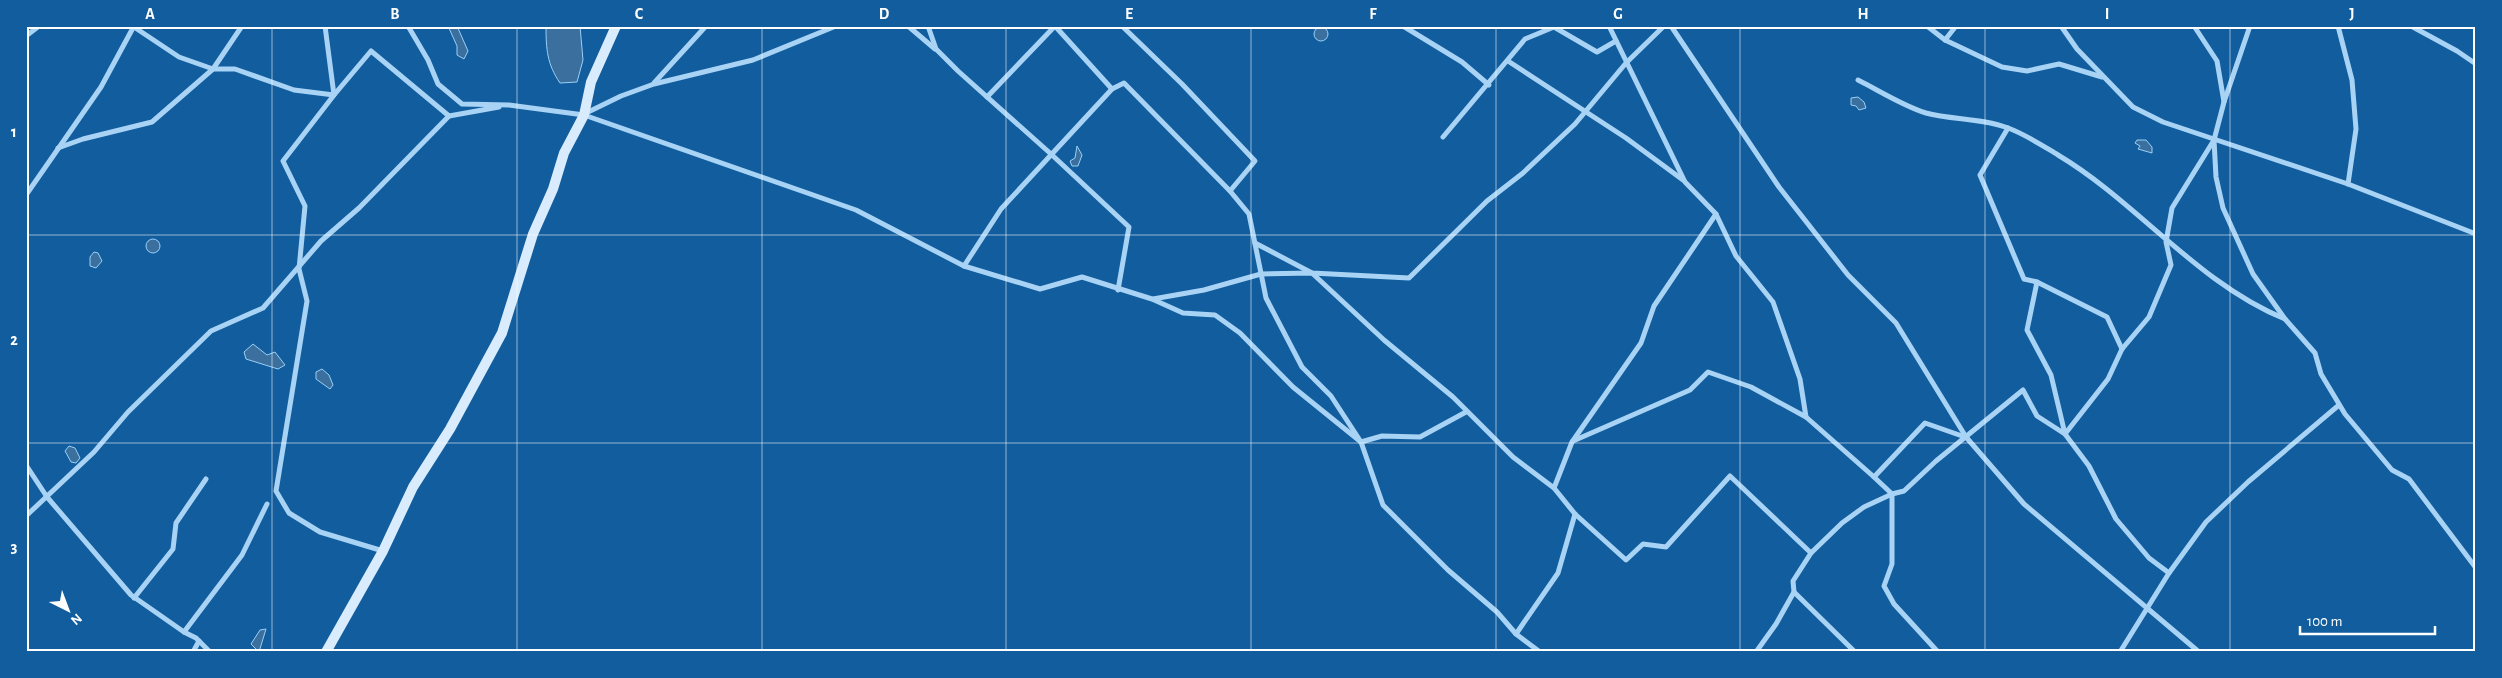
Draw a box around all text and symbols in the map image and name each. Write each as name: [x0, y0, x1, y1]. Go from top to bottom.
text: A: [145, 6, 155, 22]
text: B: [390, 6, 400, 22]
text: C: [635, 6, 644, 22]
text: D: [879, 6, 890, 22]
text: E: [1125, 6, 1133, 22]
text: F: [1369, 6, 1377, 22]
text: G: [1613, 6, 1623, 22]
text: H: [1857, 6, 1869, 22]
text: I: [2105, 6, 2109, 22]
text: J: [2349, 6, 2355, 22]
text: 1: [11, 124, 17, 140]
text: 2: [10, 332, 18, 348]
text: 3: [11, 539, 18, 555]
north arrow: [42, 586, 92, 636]
scale bar: [2300, 603, 2434, 635]
text: N: [68, 610, 84, 627]
text: 100 m: [2307, 614, 2342, 629]

